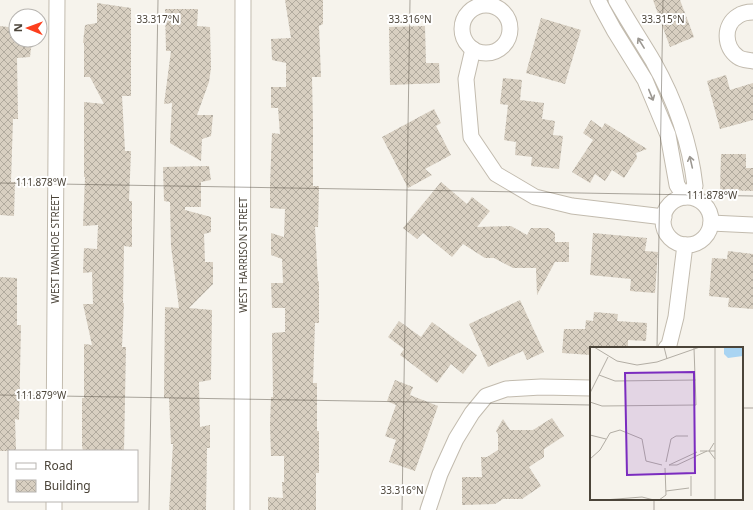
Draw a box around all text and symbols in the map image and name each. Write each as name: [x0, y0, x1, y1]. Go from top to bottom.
north arrow: [8, 8, 48, 48]
text: 33.317°N: [136, 12, 180, 26]
text: 33.316°N: [388, 12, 432, 26]
text: 33.315°N: [641, 12, 685, 26]
text: N: [10, 23, 25, 32]
one-way arrow: [637, 37, 645, 49]
one-way arrow: [648, 88, 656, 100]
one-way arrow: [687, 156, 695, 169]
text: 111.878°W: [16, 175, 67, 189]
text: 111.878°W: [687, 188, 738, 202]
street label: WEST IVANHOE STREET: [48, 194, 62, 303]
street label: WEST HARRISON STREET: [236, 197, 250, 313]
inset map: [590, 347, 743, 500]
text: 111.879°W: [16, 388, 67, 402]
legend: [8, 450, 138, 502]
text: Road: [44, 457, 73, 474]
text: Building: [44, 477, 91, 494]
text: 33.316°N: [380, 483, 424, 497]

